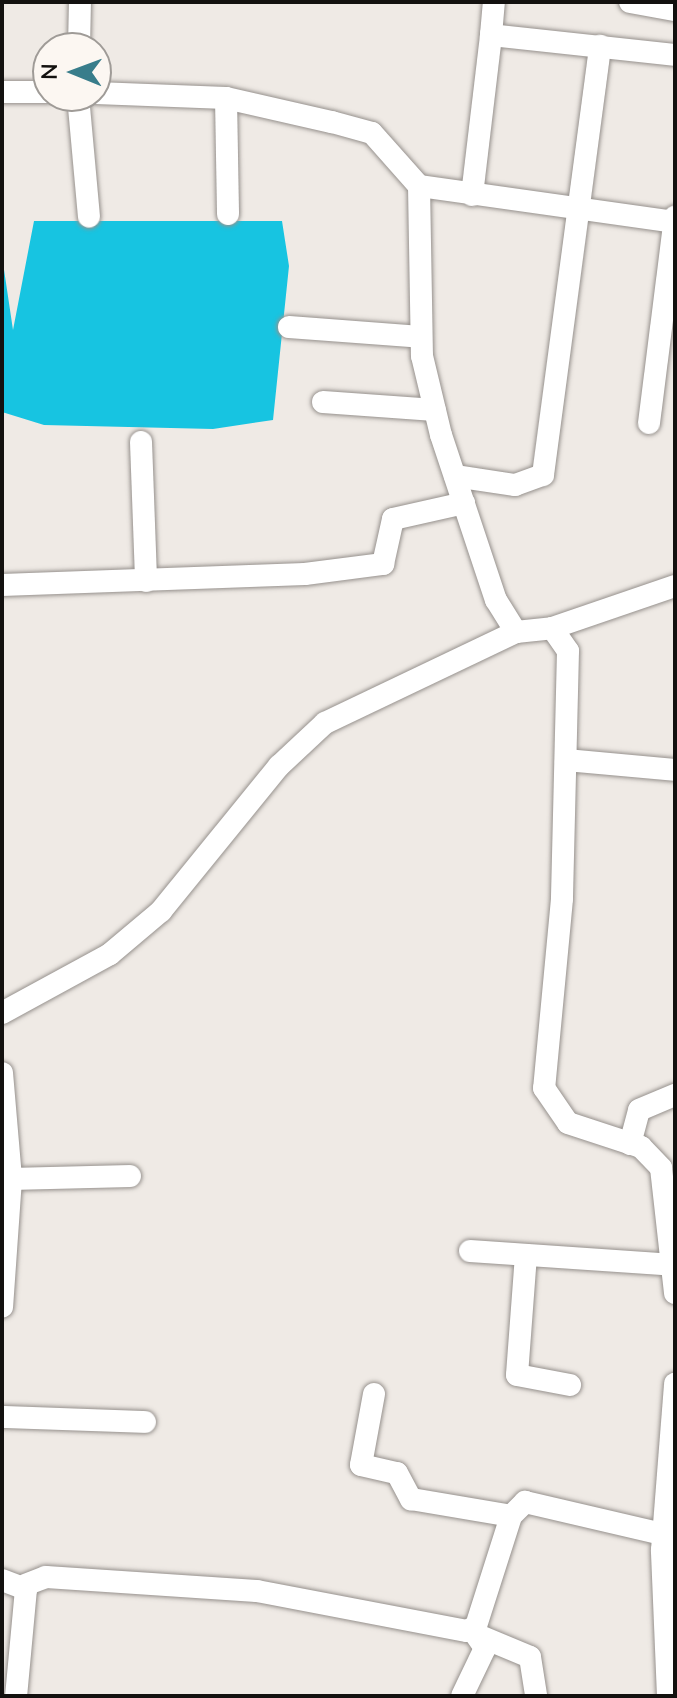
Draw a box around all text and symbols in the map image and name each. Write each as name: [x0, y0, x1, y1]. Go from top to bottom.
north arrow: [32, 32, 112, 112]
text: N: [35, 63, 65, 80]

